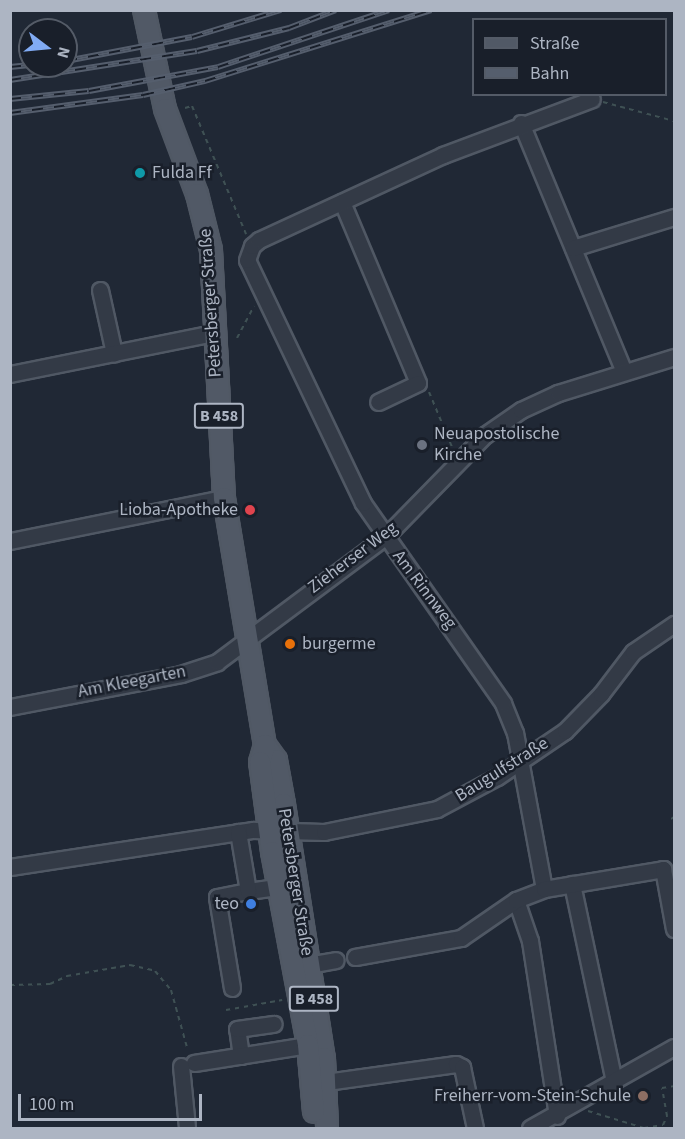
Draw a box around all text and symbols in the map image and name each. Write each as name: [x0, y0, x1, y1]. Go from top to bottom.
north arrow: [18, 18, 78, 78]
legend: [472, 18, 667, 96]
text: Straße: [530, 31, 579, 56]
text: N: [51, 44, 75, 61]
text: Bahn: [530, 61, 569, 86]
place label: Fulda Ff: [152, 162, 212, 184]
marker: Fulda Ff: [133, 166, 147, 180]
street label: Petersberger Straße: [195, 228, 227, 378]
road number: B 458: [194, 403, 244, 429]
place label: Neuapostolische Kirche: [434, 424, 559, 466]
marker: Neuapostolische Kirche: [415, 438, 429, 452]
place label: Lioba-Apotheke: [119, 499, 238, 521]
marker: Lioba-Apotheke: [243, 503, 257, 517]
street label: Zieherser Weg: [304, 517, 402, 599]
street label: Am Rinnweg: [387, 546, 461, 634]
place label: burgerme: [302, 633, 376, 655]
marker: burgerme: [283, 637, 297, 651]
street label: Am Kleegarten: [76, 661, 188, 703]
street label: Baugulfstraße: [452, 733, 552, 807]
street label: Petersberger Straße: [273, 807, 317, 957]
place label: teo: [214, 893, 239, 915]
marker: teo: [244, 897, 258, 911]
road number: B 458: [288, 986, 340, 1012]
scale bar: [21, 1082, 206, 1120]
place label: Freiherr-vom-Stein-Schule: [434, 1085, 631, 1107]
marker: Freiherr-vom-Stein-Schule: [636, 1089, 650, 1103]
text: 100 m: [29, 1092, 74, 1117]

